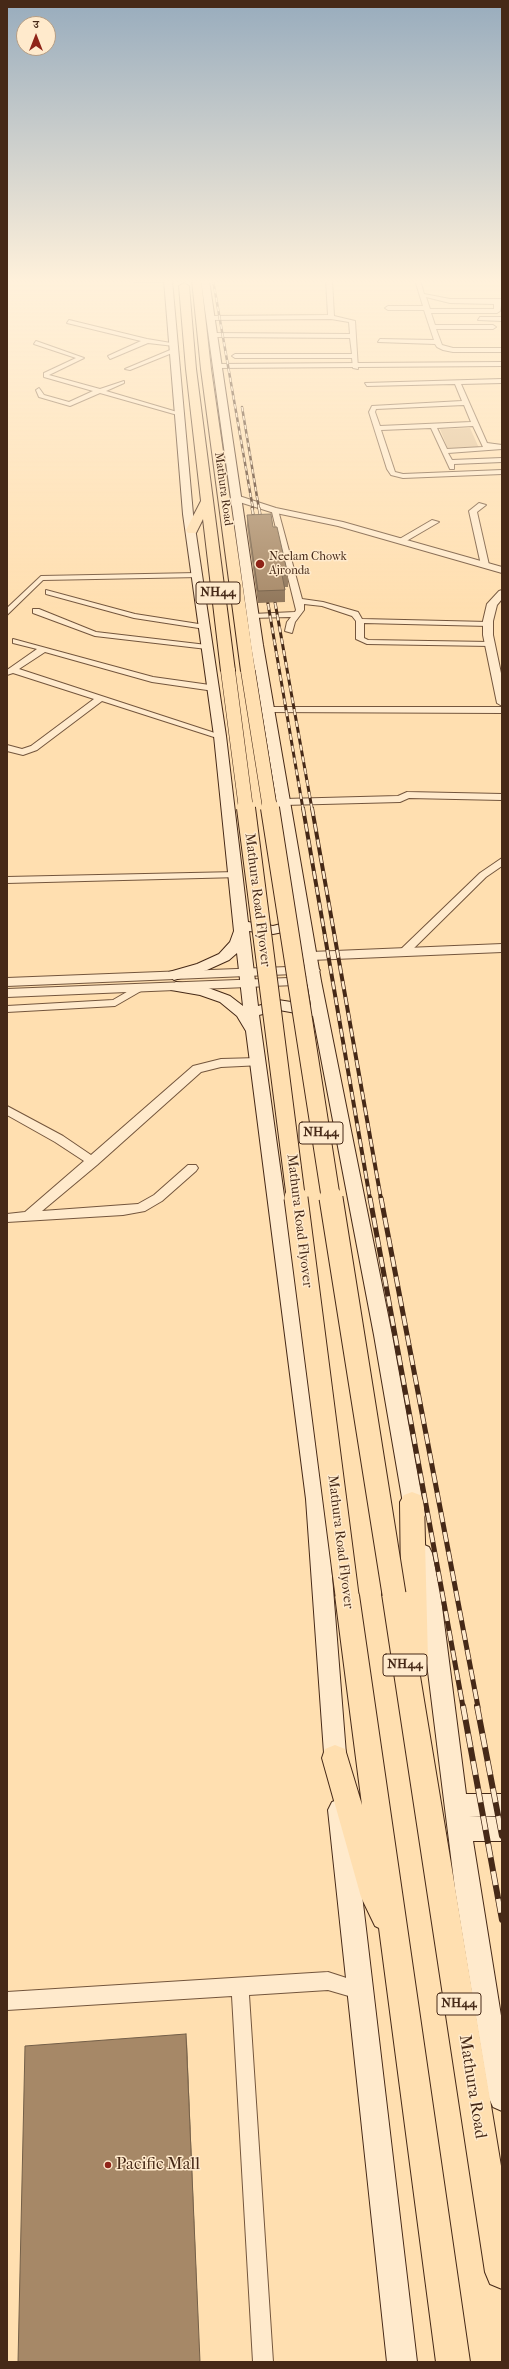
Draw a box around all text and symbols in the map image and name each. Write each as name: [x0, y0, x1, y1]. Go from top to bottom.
north arrow: [16, 16, 56, 56]
text: उ: [33, 18, 39, 31]
street label: Mathura Road: [211, 451, 235, 527]
place label: Neelam Chowk Ajronda: [269, 550, 347, 578]
marker: Neelam Chowk Ajronda: [254, 558, 266, 570]
road number: NH44: [196, 582, 240, 604]
street label: Mathura Road Flyover: [240, 832, 274, 968]
road number: NH44: [299, 1122, 343, 1144]
street label: Mathura Road Flyover: [282, 1153, 316, 1289]
street label: Mathura Road Flyover: [323, 1474, 357, 1610]
road number: NH44: [383, 1654, 427, 1676]
road number: NH44: [437, 1993, 481, 2015]
street label: Mathura Road: [454, 2034, 490, 2140]
place label: Pacific Mall: [116, 2155, 200, 2175]
marker: Pacific Mall: [103, 2160, 113, 2170]

